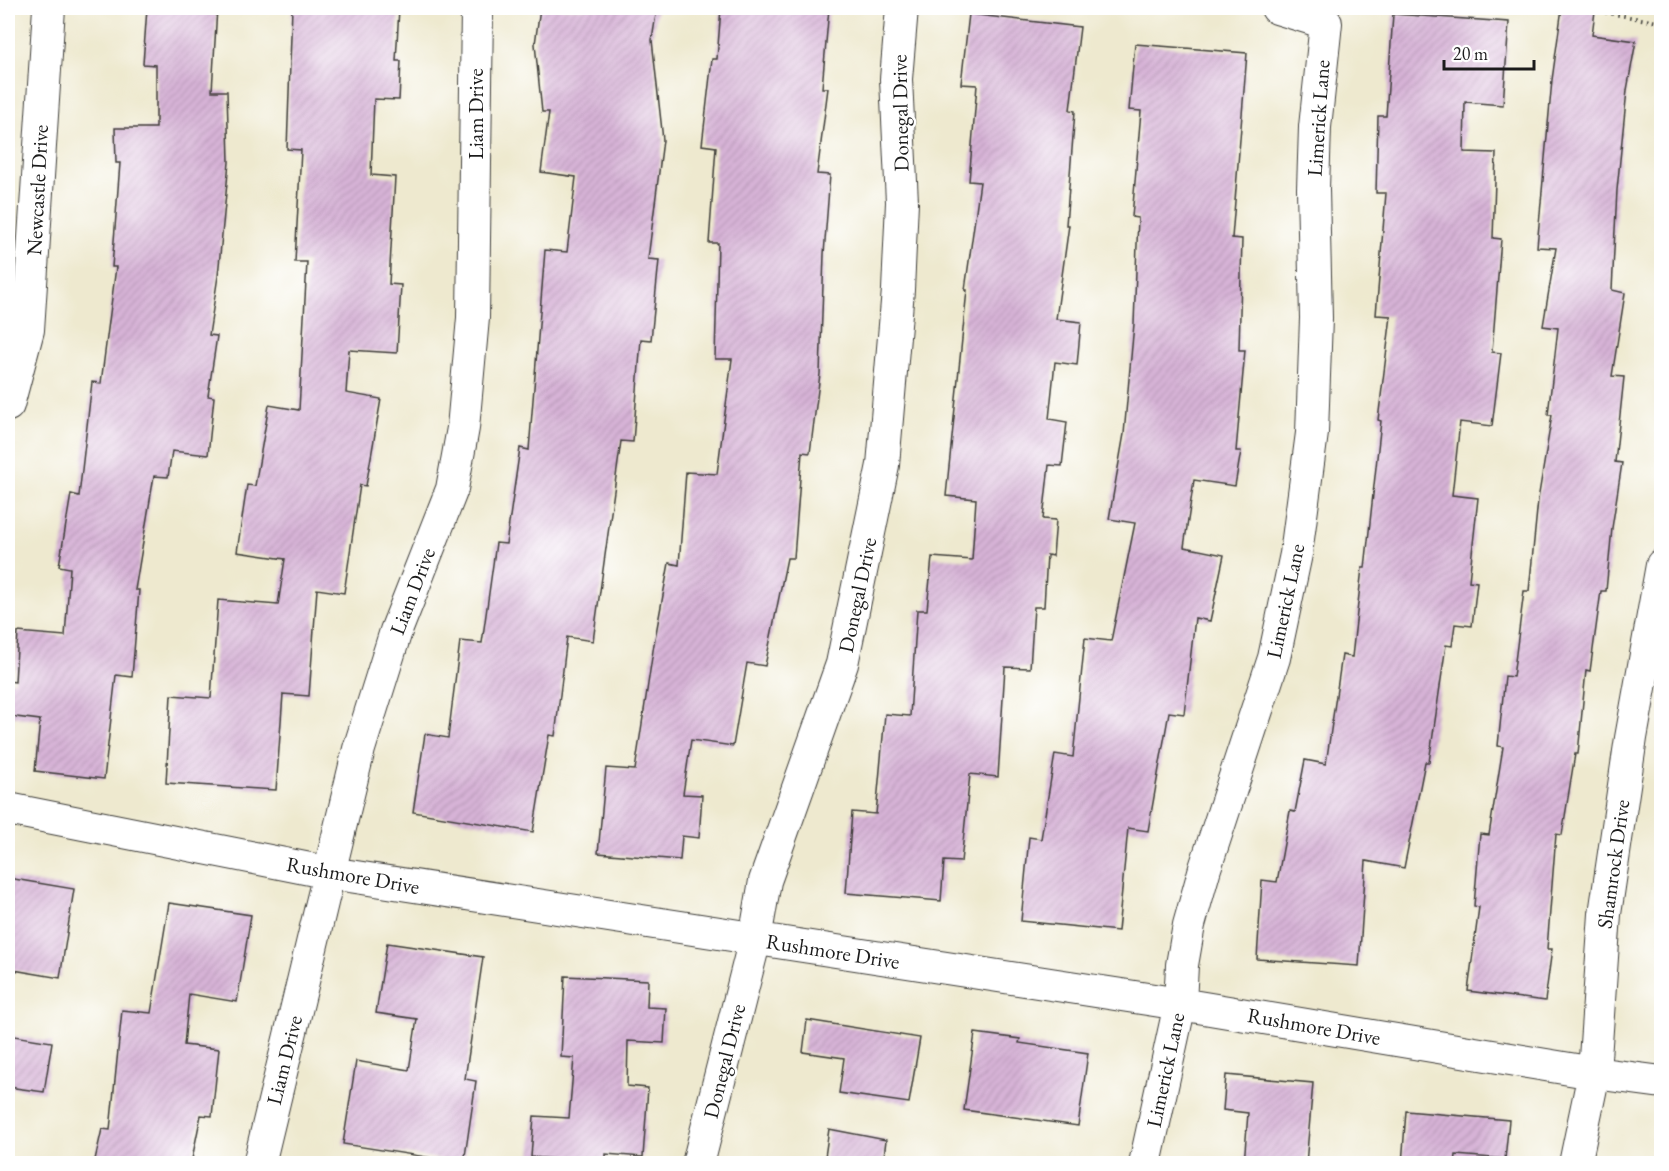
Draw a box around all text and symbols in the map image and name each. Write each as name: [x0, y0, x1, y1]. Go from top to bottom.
scale bar: [1444, 33, 1534, 71]
text: 20 m: [1453, 42, 1488, 65]
street label: Donegal Drive: [885, 54, 915, 172]
street label: Limerick Lane: [1300, 59, 1336, 177]
street label: Liam Drive: [462, 68, 489, 160]
street label: Newcastle Drive: [20, 124, 54, 256]
street label: Donegal Drive: [832, 535, 882, 655]
street label: Limerick Lane: [1260, 541, 1310, 661]
street label: Liam Drive: [383, 544, 441, 638]
street label: Shamrock Drive: [1591, 798, 1635, 930]
street label: Rushmore Drive: [284, 850, 422, 900]
street label: Rushmore Drive: [764, 927, 902, 975]
street label: Donegal Drive: [697, 1001, 751, 1121]
street label: Rushmore Drive: [1245, 1001, 1383, 1051]
street label: Limerick Lane: [1140, 1010, 1190, 1130]
street label: Liam Drive: [260, 1012, 308, 1108]

